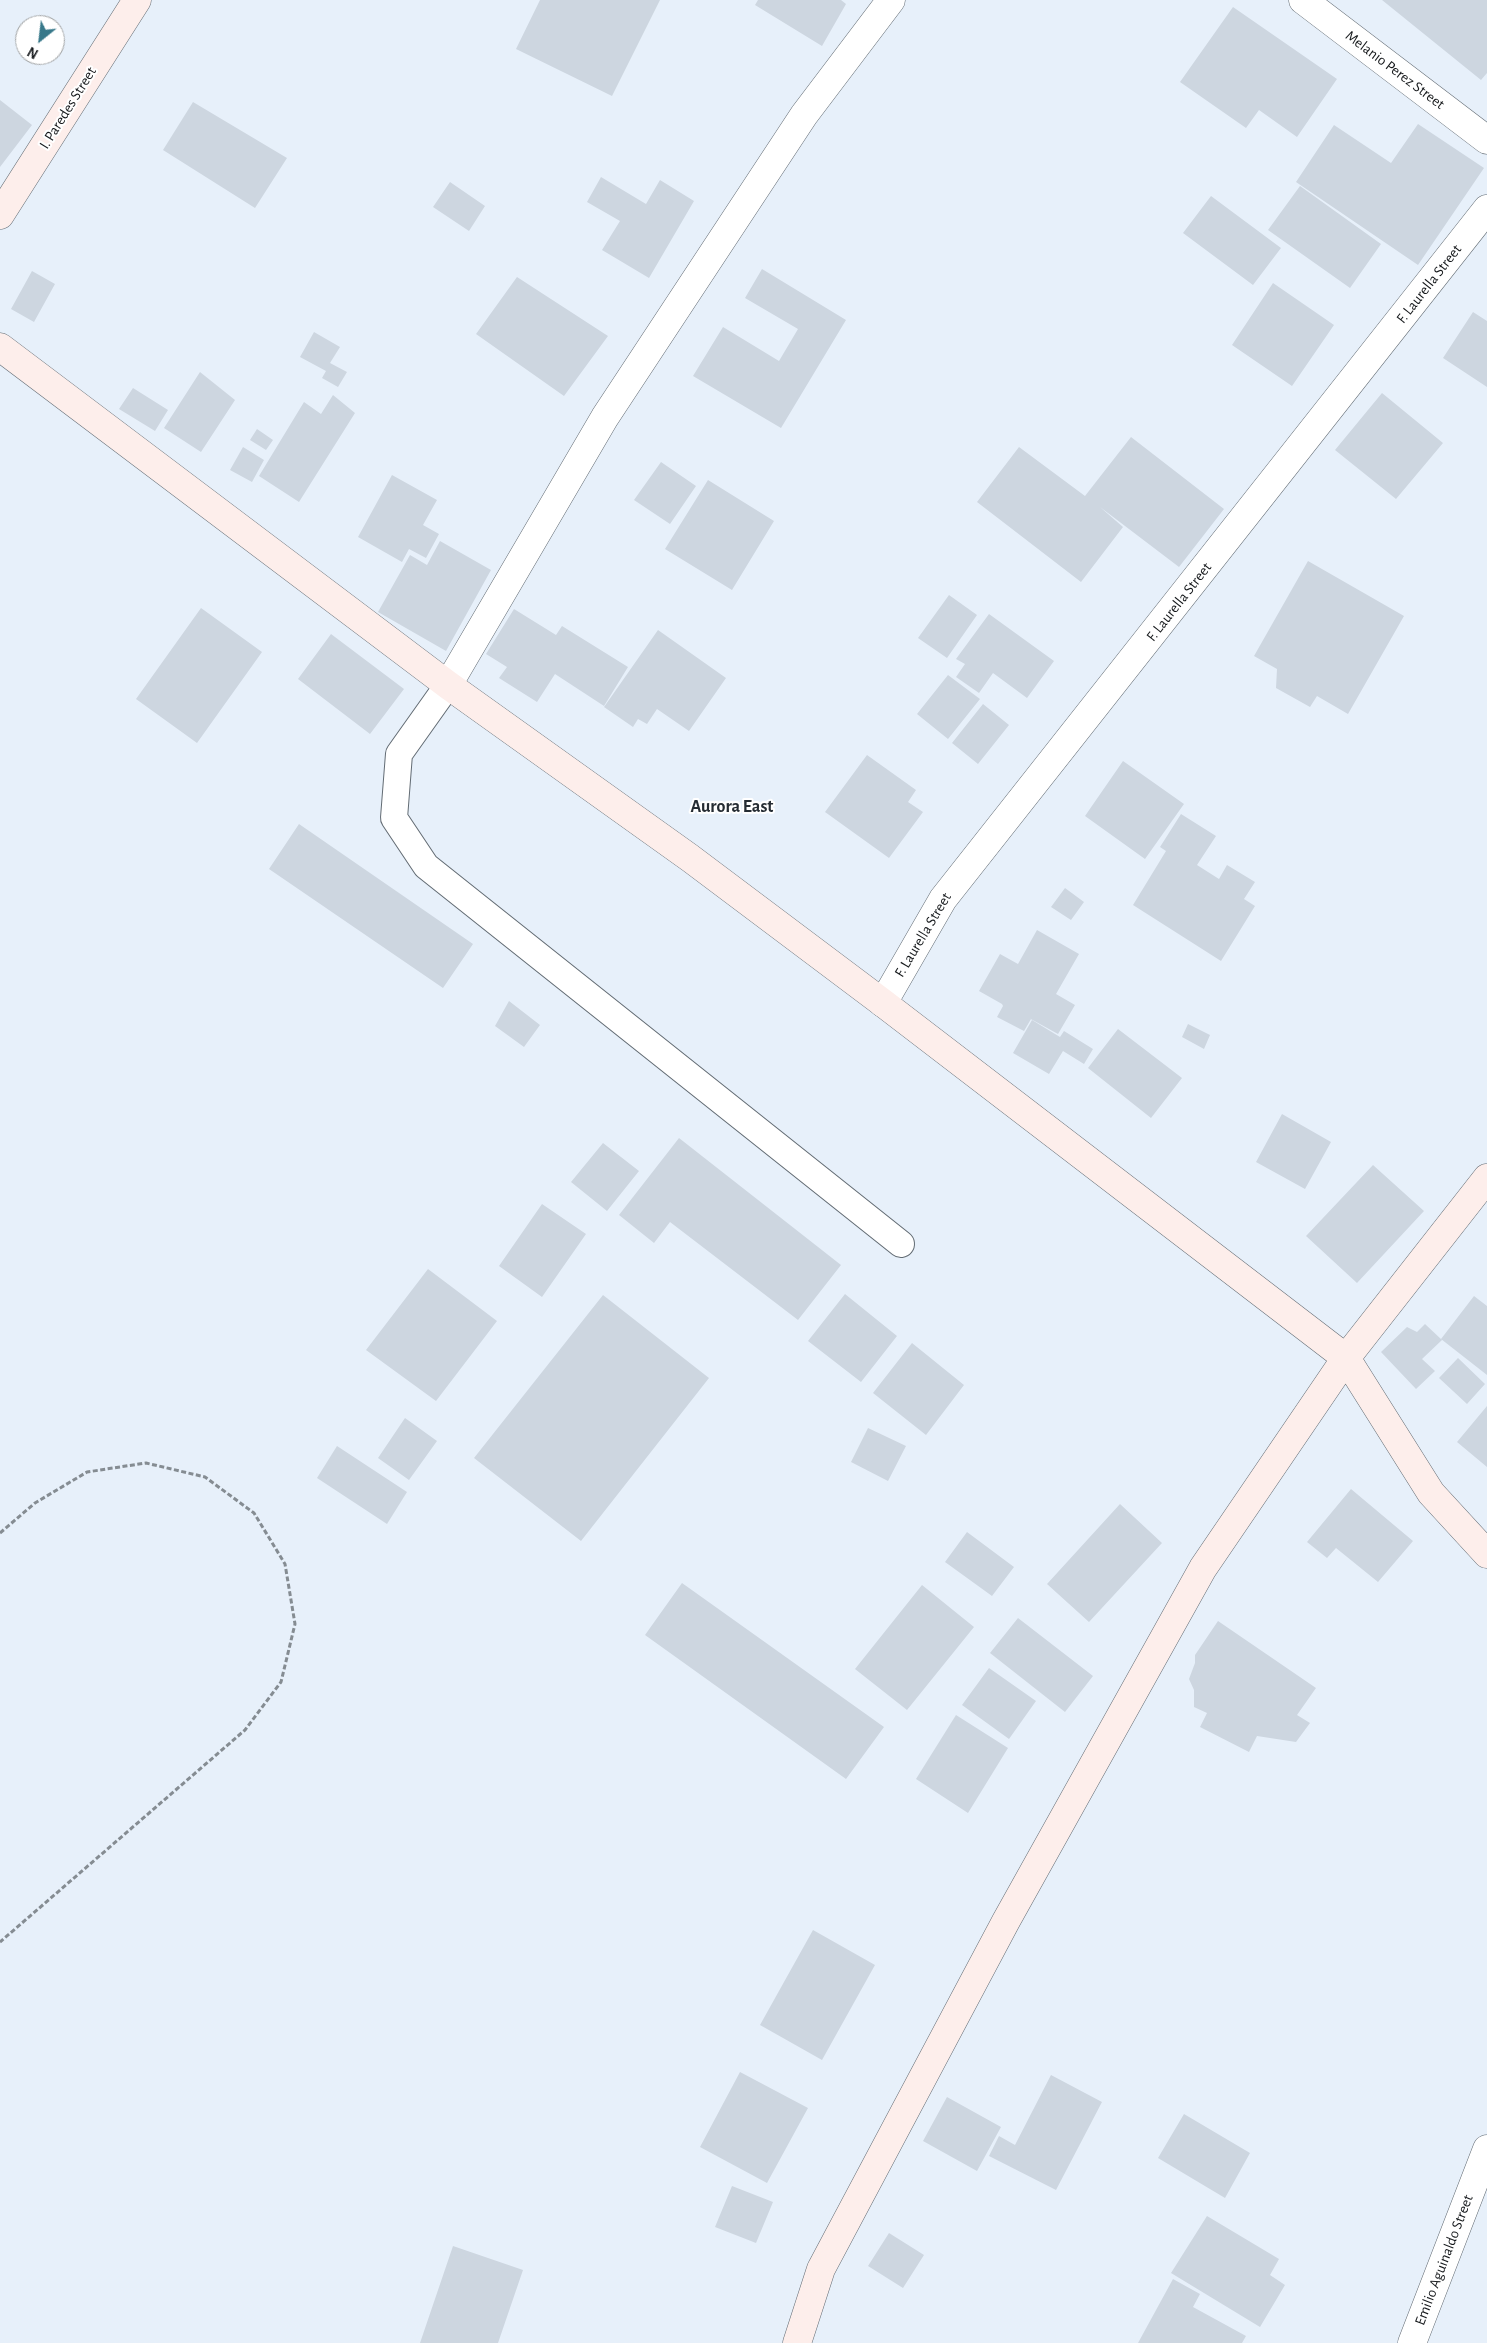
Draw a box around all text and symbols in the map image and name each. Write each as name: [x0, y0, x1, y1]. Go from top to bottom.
north arrow: [15, 15, 65, 65]
street label: Melanio Perez Street: [1342, 27, 1448, 113]
text: N: [26, 44, 41, 61]
street label: I. Paredes Street: [36, 64, 100, 152]
street label: F. Laurella Street: [1393, 241, 1465, 327]
street label: F. Laurella Street: [1143, 559, 1215, 645]
district label: Aurora East: [691, 796, 773, 818]
street label: F. Laurella Street: [891, 889, 955, 981]
street label: Emilio Aguinaldo Street: [1411, 2192, 1477, 2328]

